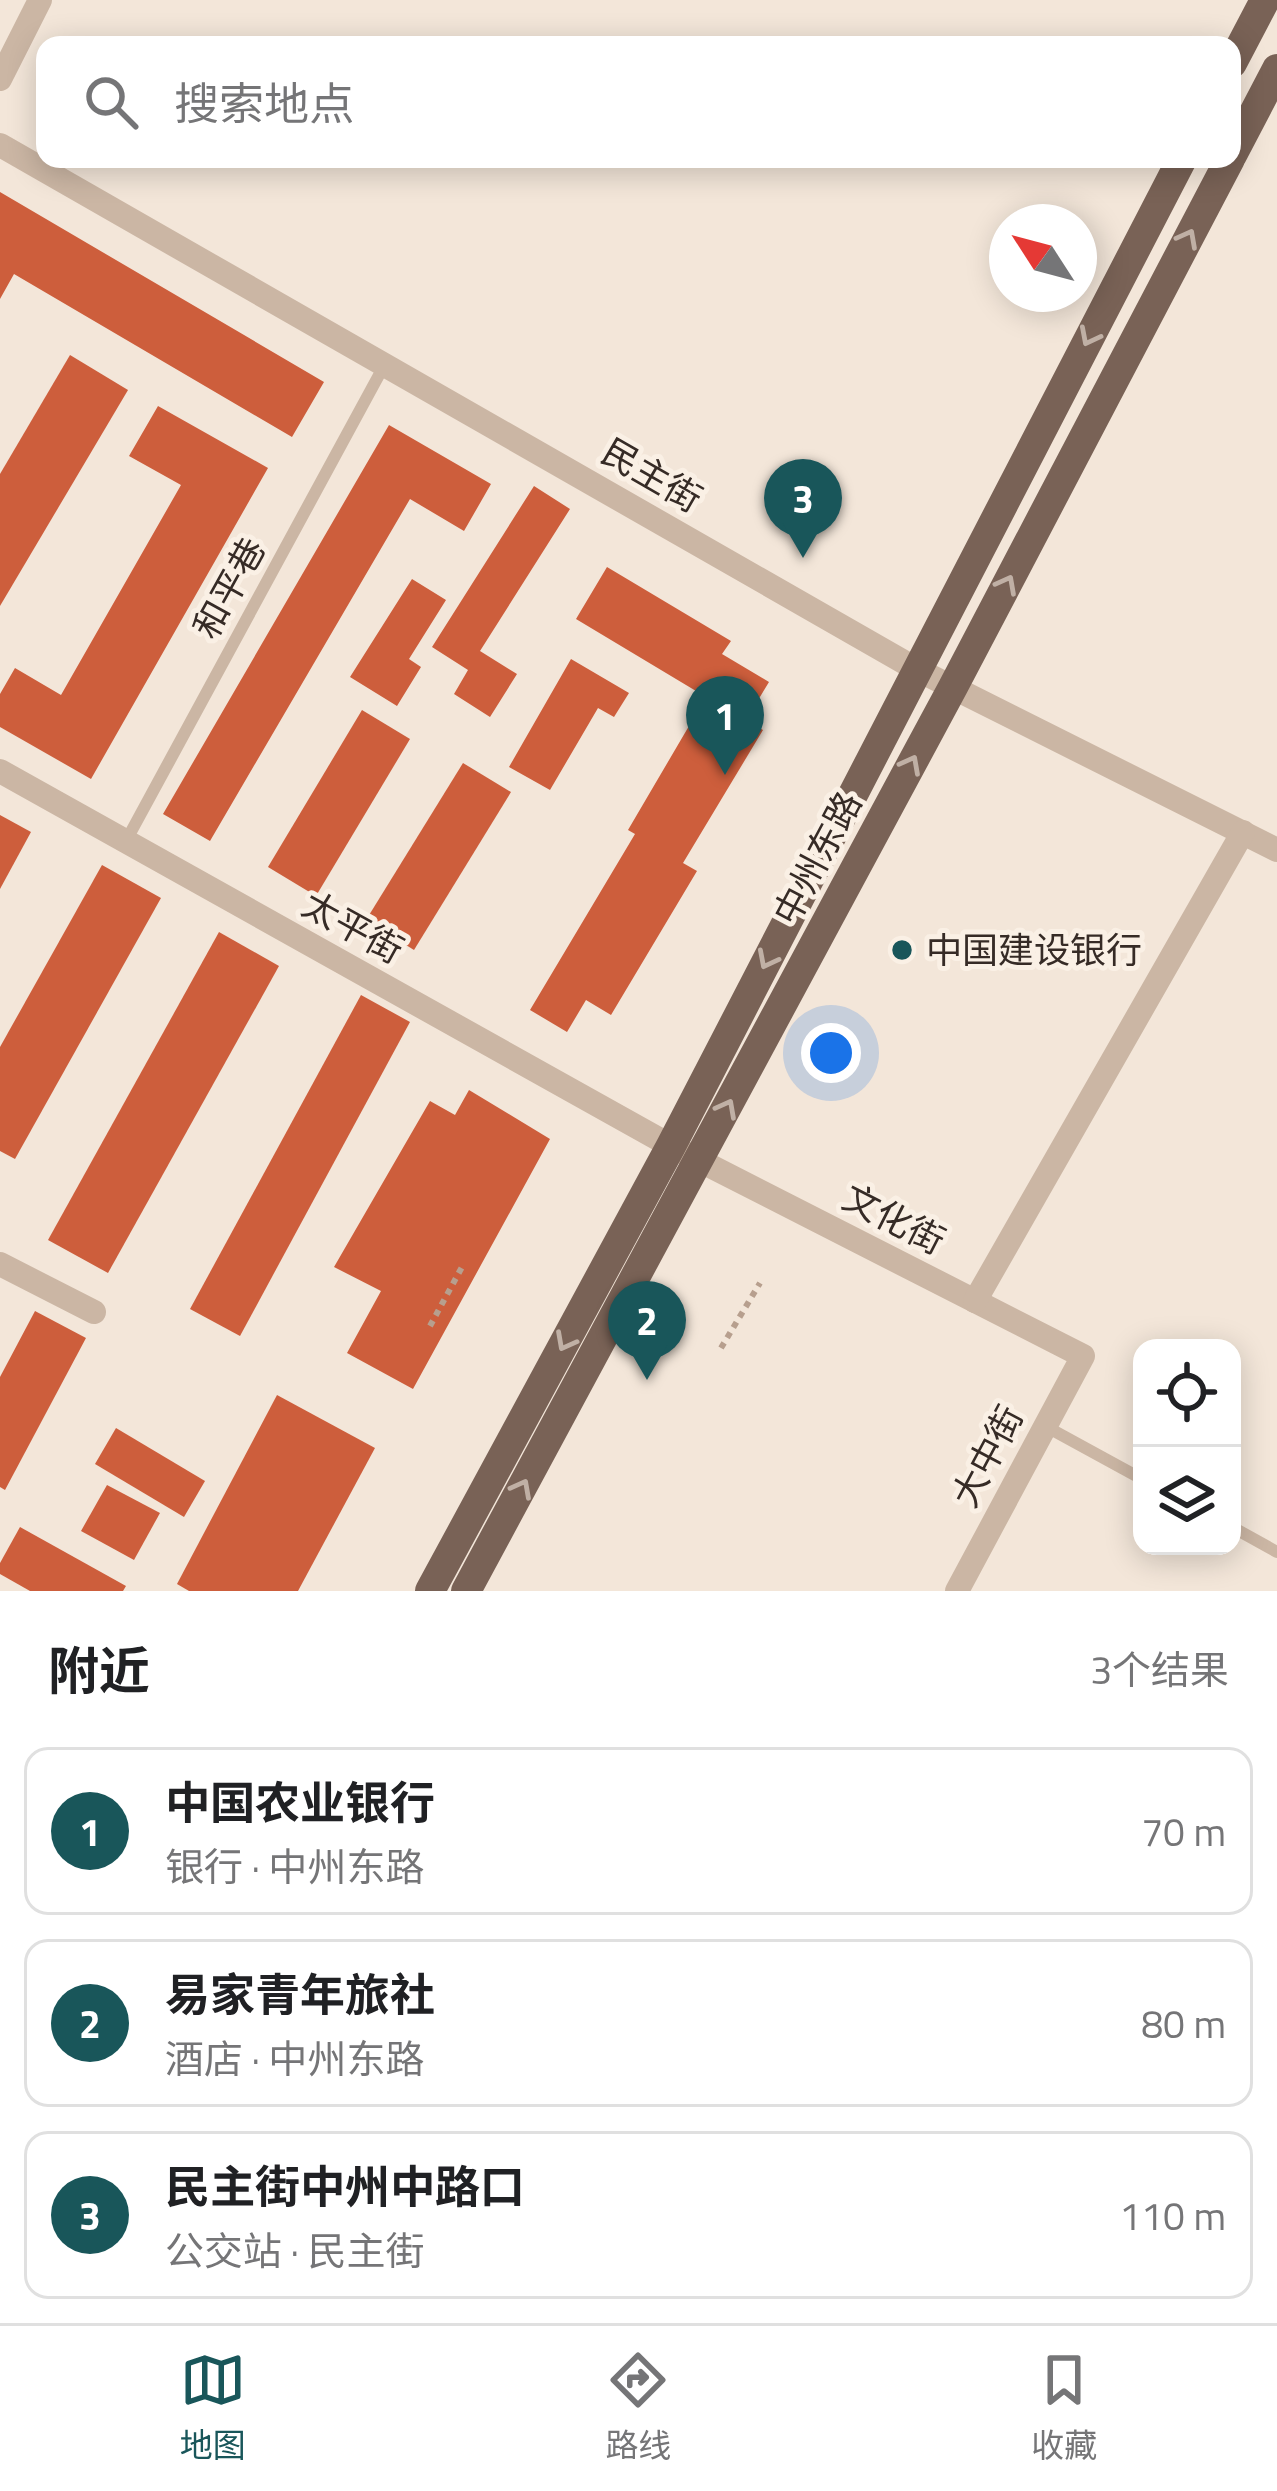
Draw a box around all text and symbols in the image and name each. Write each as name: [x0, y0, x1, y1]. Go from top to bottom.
search box: [36, 36, 1241, 168]
icon: search: [78, 69, 144, 135]
text: 搜索地点: [174, 69, 354, 137]
north arrow: [989, 204, 1097, 312]
one-way arrow: [1174, 230, 1197, 251]
one-way arrow: [1080, 325, 1103, 346]
street label: 民主街: [592, 424, 713, 525]
pin: 3: [764, 459, 842, 558]
street label: 和平巷: [178, 527, 279, 648]
one-way arrow: [993, 575, 1016, 596]
pin: 1: [686, 676, 764, 775]
one-way arrow: [897, 755, 920, 777]
street label: 中州东路: [758, 781, 875, 934]
street label: 太平街: [293, 876, 414, 977]
place label: 中国建设银行: [926, 922, 1142, 977]
marker: 中国建设银行: [889, 937, 915, 963]
one-way arrow: [757, 948, 781, 969]
your location: [801, 1023, 861, 1083]
one-way arrow: [713, 1099, 736, 1120]
street label: 文化街: [834, 1170, 955, 1268]
pin: 2: [608, 1281, 686, 1380]
one-way arrow: [556, 1329, 579, 1350]
map controls: [1133, 1339, 1241, 1555]
button: locate: [1133, 1339, 1241, 1447]
street label: 大中街: [937, 1395, 1036, 1516]
button: layers: [1133, 1447, 1241, 1555]
one-way arrow: [508, 1480, 531, 1501]
text: 附近: [48, 1631, 150, 1709]
text: 3个结果: [1090, 1640, 1229, 1699]
text: 中国农业银行: [165, 1768, 435, 1836]
text: 1: [79, 1802, 101, 1861]
text: 70 m: [1141, 1802, 1226, 1861]
text: 银行 · 中州东路: [165, 1837, 425, 1896]
text: 易家青年旅社: [165, 1960, 435, 2028]
text: 2: [79, 1994, 101, 2053]
text: 80 m: [1141, 1994, 1226, 2053]
text: 酒店 · 中州东路: [165, 2029, 425, 2088]
text: 民主街中州中路口: [165, 2152, 525, 2220]
text: 3: [79, 2186, 101, 2245]
text: 110 m: [1119, 2186, 1226, 2245]
text: 公交站 · 民主街: [165, 2221, 425, 2280]
tab: 地图: [180, 2347, 246, 2470]
tab: 路线: [605, 2347, 671, 2470]
tab: 收藏: [1031, 2347, 1097, 2470]

